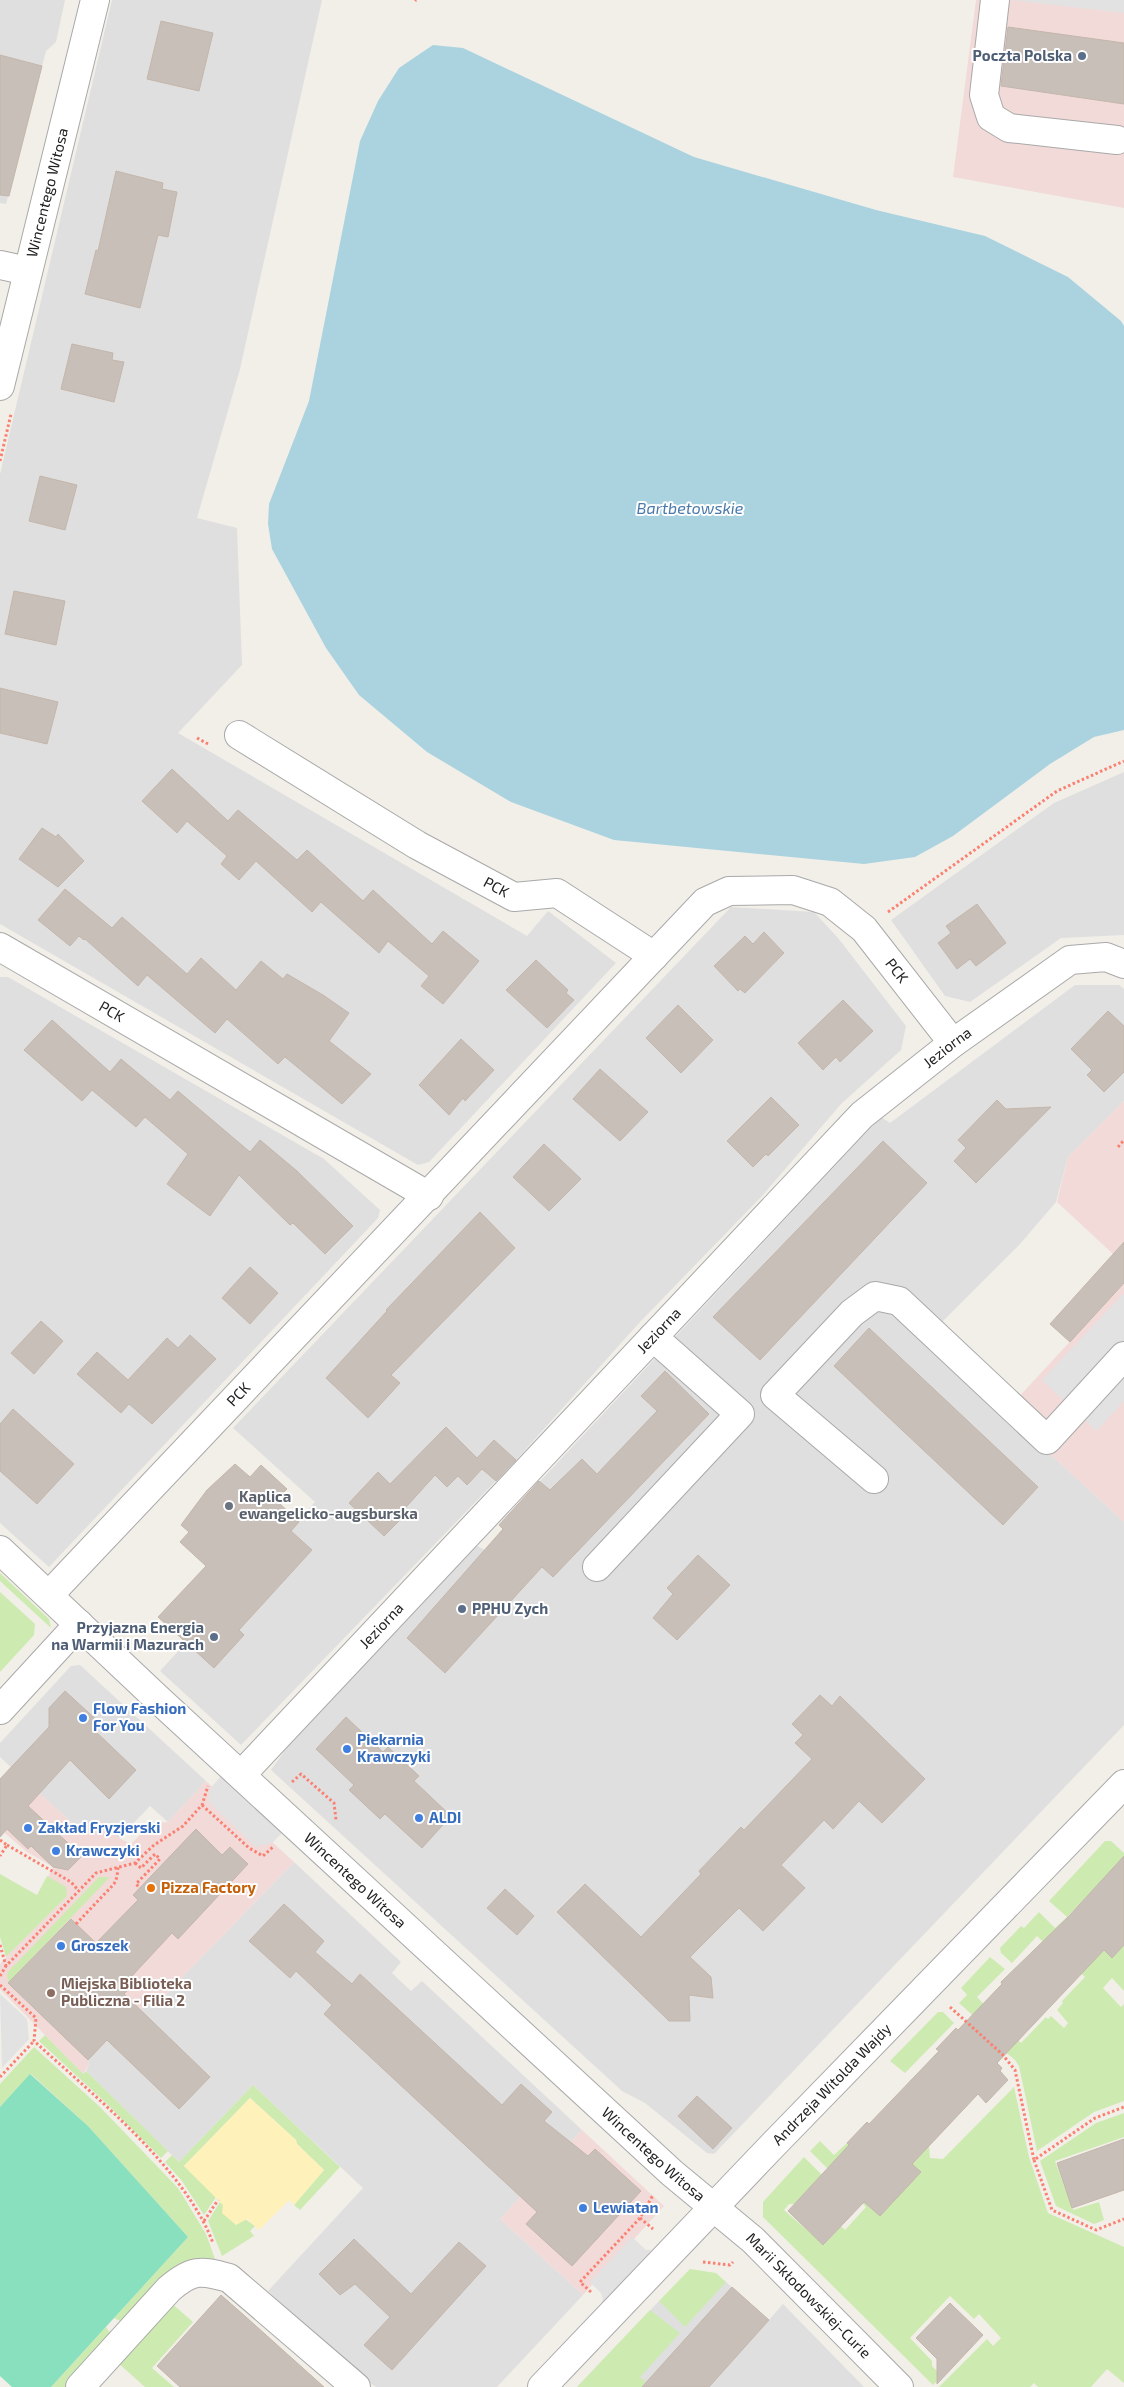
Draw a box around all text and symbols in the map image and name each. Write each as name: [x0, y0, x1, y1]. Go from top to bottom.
place label: Poczta Polska: [973, 46, 1072, 64]
marker: Poczta Polska: [1076, 50, 1088, 62]
street label: Wincentego Witosa: [22, 126, 71, 259]
water label: Bartbetowskie: [637, 498, 744, 517]
street label: PCK: [481, 872, 513, 901]
street label: PCK: [882, 954, 913, 986]
street label: PCK: [96, 997, 128, 1025]
street label: Jeziorna: [919, 1023, 975, 1071]
street label: Jeziorna: [633, 1303, 684, 1357]
street label: PCK: [222, 1378, 254, 1410]
place label: Kaplica ewangelicko-augsburska: [239, 1487, 418, 1522]
marker: Kaplica ewangelicko-augsburska: [223, 1500, 235, 1512]
street label: Jeziorna: [355, 1598, 407, 1652]
place label: PPHU Zych: [472, 1599, 548, 1618]
marker: PPHU Zych: [456, 1603, 468, 1615]
place label: Przyjazna Energia na Warmii i Mazurach: [51, 1618, 204, 1653]
marker: Przyjazna Energia na Warmii i Mazurach: [208, 1631, 220, 1643]
place label: Flow Fashion For You: [93, 1699, 186, 1734]
marker: Flow Fashion For You: [77, 1712, 89, 1724]
place label: Piekarnia Krawczyki: [357, 1730, 431, 1766]
marker: Piekarnia Krawczyki: [341, 1743, 353, 1755]
place label: ALDI: [429, 1808, 461, 1826]
marker: ALDI: [413, 1812, 425, 1824]
place label: Zakład Fryzjerski: [38, 1818, 160, 1837]
marker: Zakład Fryzjerski: [22, 1822, 34, 1834]
street label: Wincentego Witosa: [301, 1828, 410, 1931]
place label: Krawczyki: [66, 1841, 140, 1860]
marker: Krawczyki: [50, 1845, 62, 1857]
place label: Pizza Factory: [161, 1878, 257, 1897]
marker: Pizza Factory: [145, 1882, 157, 1894]
place label: Groszek: [71, 1936, 129, 1954]
marker: Groszek: [55, 1940, 67, 1952]
place label: Miejska Biblioteka Publiczna - Filia 2: [61, 1974, 192, 2009]
marker: Miejska Biblioteka Publiczna - Filia 2: [45, 1987, 57, 1999]
street label: Andrzeja Witolda Wajdy: [768, 2019, 894, 2148]
street label: Wincentego Witosa: [598, 2103, 709, 2205]
place label: Lewiatan: [593, 2198, 659, 2216]
marker: Lewiatan: [577, 2202, 589, 2214]
street label: Marii Skłodowskiej-Curie: [743, 2228, 875, 2362]

